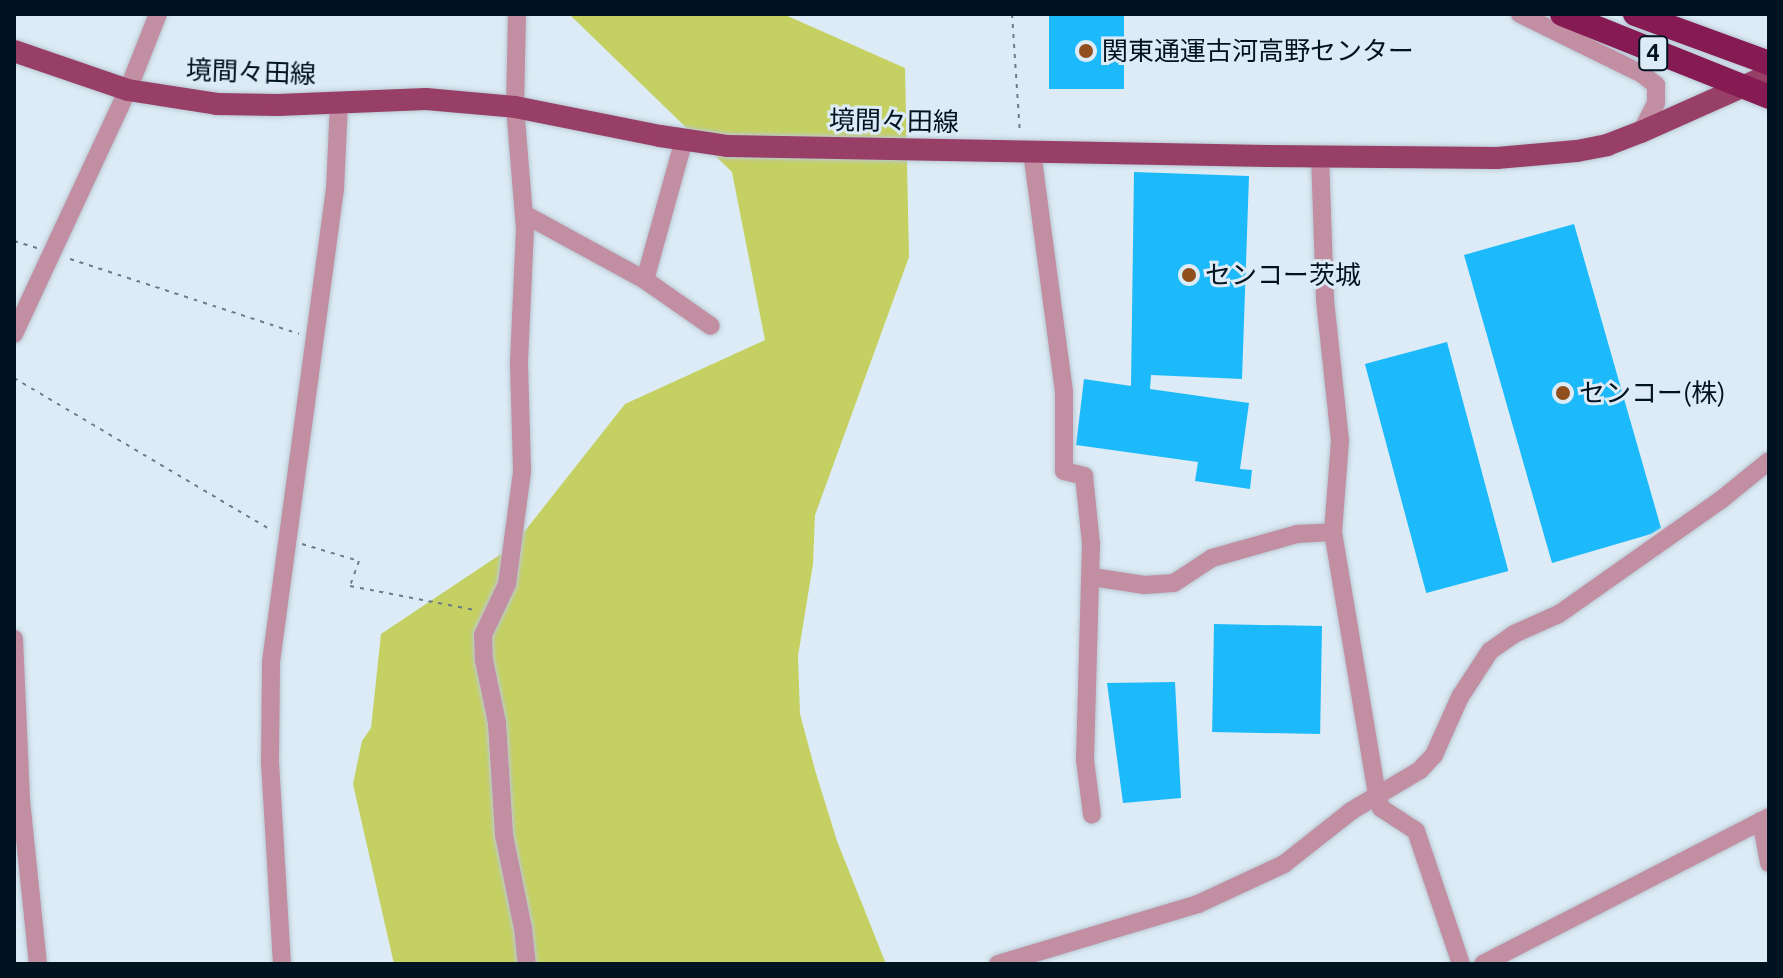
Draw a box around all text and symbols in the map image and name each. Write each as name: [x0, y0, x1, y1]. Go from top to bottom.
road number: 4: [1637, 33, 1669, 73]
place label: 関東通運古河高野センター: [1102, 35, 1414, 67]
marker: 関東通運古河高野センター: [1077, 42, 1095, 60]
street label: 境間々田線: [185, 54, 317, 90]
street label: 境間々田線: [829, 104, 959, 138]
place label: センコー茨城: [1205, 259, 1361, 291]
marker: センコー茨城: [1180, 266, 1198, 284]
place label: センコー(株): [1579, 377, 1725, 409]
marker: センコー(株): [1554, 384, 1572, 402]

